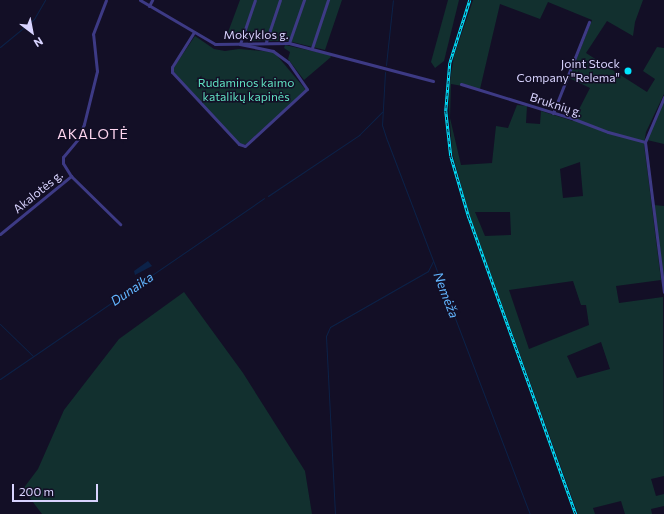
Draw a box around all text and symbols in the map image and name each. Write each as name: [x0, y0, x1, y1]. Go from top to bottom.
north arrow: [12, 12, 52, 52]
street label: Mokyklos g.: [223, 28, 289, 42]
text: N: [32, 35, 46, 50]
place label: Joint Stock Company "Relema": [517, 57, 620, 85]
marker: Joint Stock Company "Relema": [623, 66, 633, 76]
park label: Rudaminos kaimo katalikų kapinės: [198, 76, 294, 104]
street label: Bruknių g.: [528, 90, 584, 120]
district label: AKALOTĖ: [57, 126, 129, 142]
street label: Akalotės g.: [10, 168, 66, 216]
water label: Dunaika: [108, 269, 156, 309]
water label: Nemėža: [430, 270, 462, 320]
scale bar: [14, 476, 100, 502]
text: 200 m: [19, 484, 54, 498]

